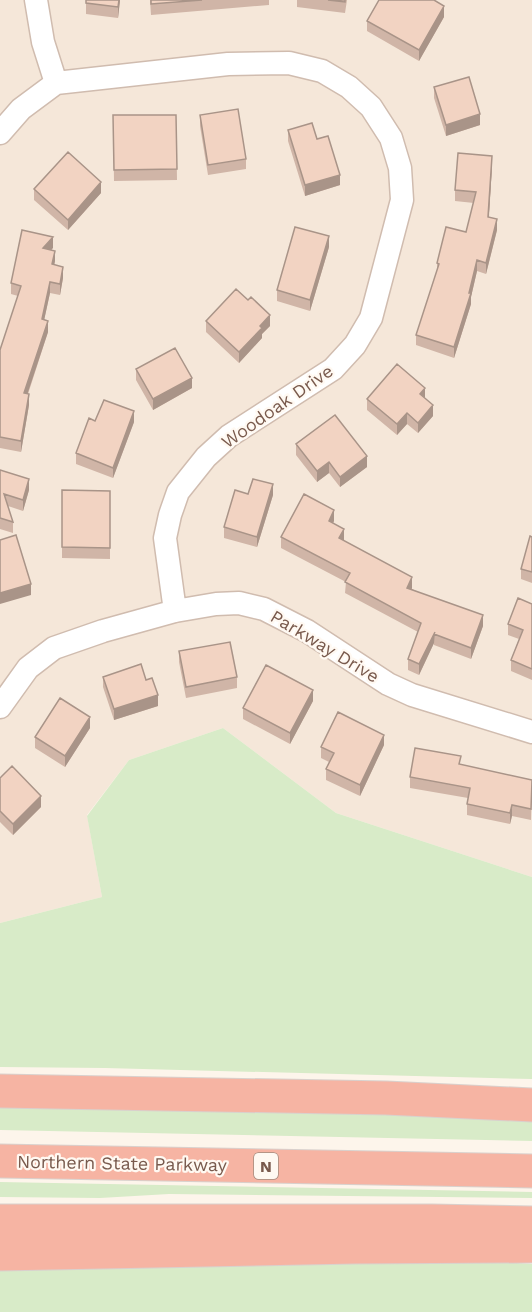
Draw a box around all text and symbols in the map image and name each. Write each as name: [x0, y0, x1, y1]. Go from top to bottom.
street label: Woodoak Drive: [217, 360, 337, 452]
street label: Parkway Drive: [267, 605, 383, 687]
street label: Northern State Parkway: [17, 1151, 228, 1175]
road number: N: [254, 1153, 278, 1179]

